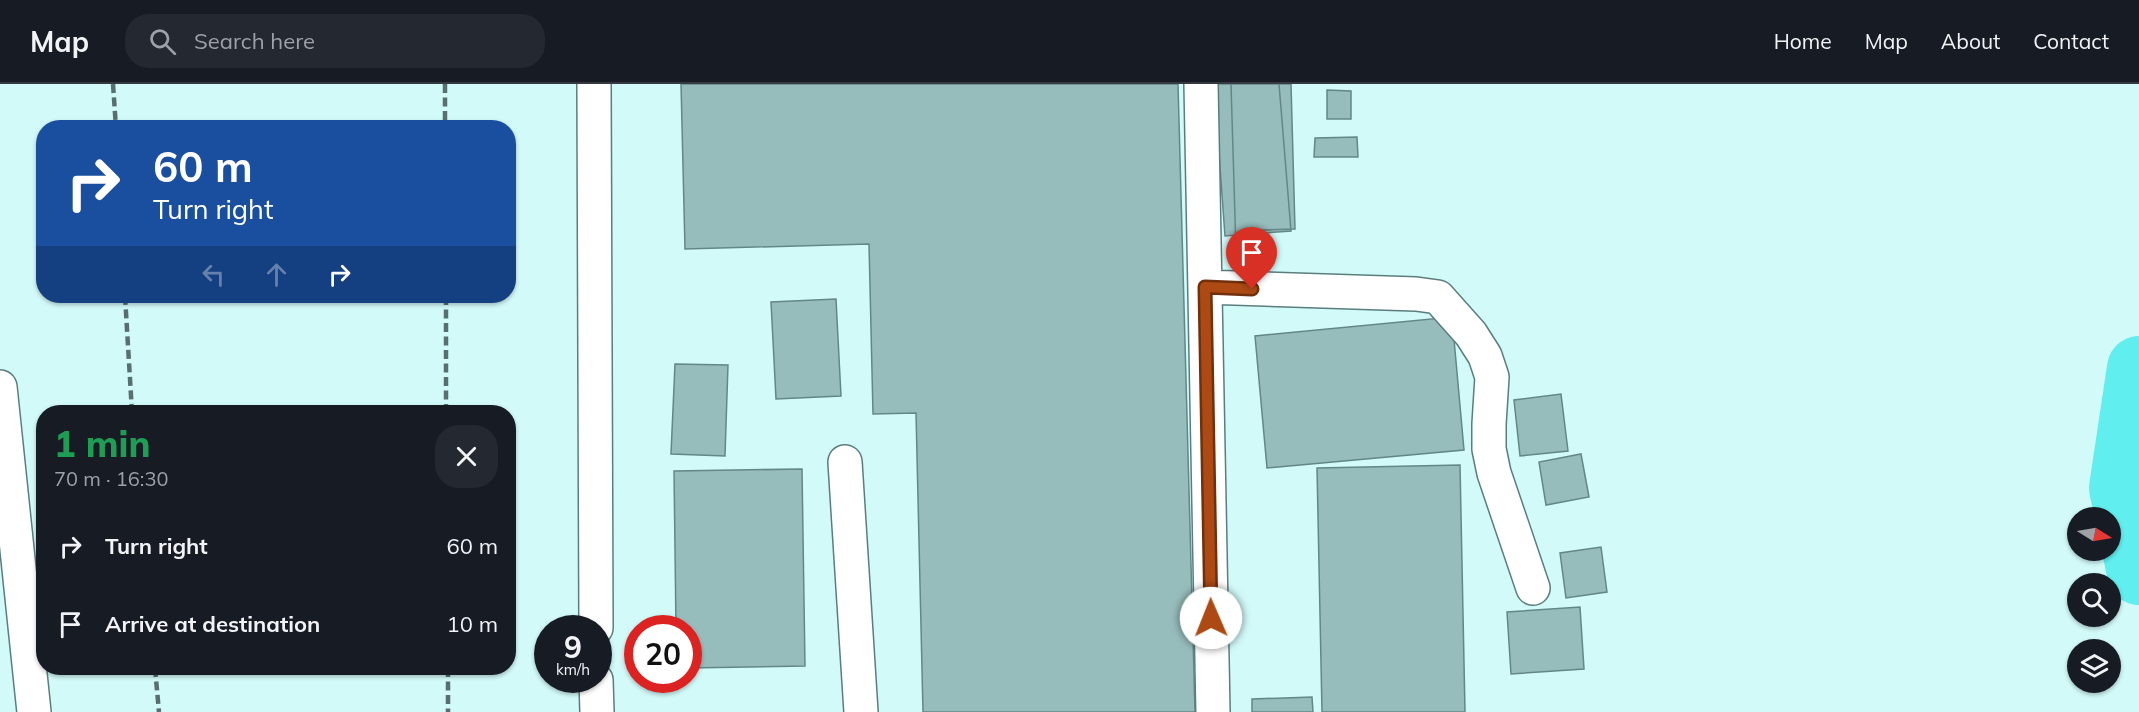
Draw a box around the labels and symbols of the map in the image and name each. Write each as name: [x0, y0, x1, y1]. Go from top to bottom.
pin: [1226, 227, 1277, 289]
north arrow: [2067, 507, 2121, 561]
position arrow: [1179, 586, 1243, 650]
speed limit sign: 20: [624, 615, 702, 693]

